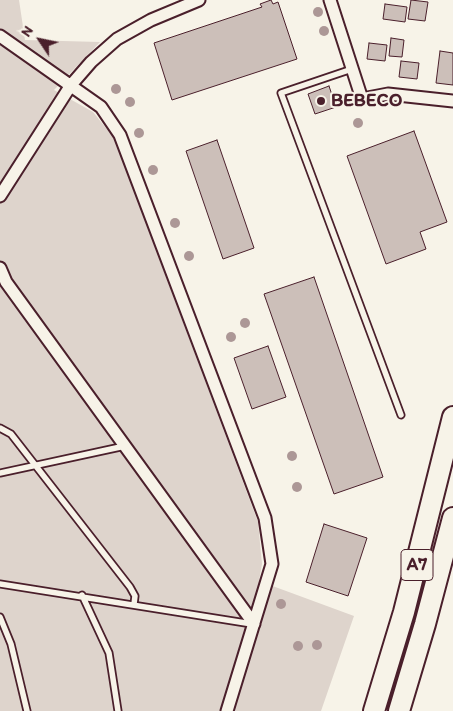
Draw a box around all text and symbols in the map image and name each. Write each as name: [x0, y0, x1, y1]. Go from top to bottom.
north arrow: [15, 15, 65, 65]
text: N: [17, 23, 37, 40]
place label: BEBECO: [331, 90, 402, 112]
marker: BEBECO: [315, 95, 327, 107]
road number: A7: [401, 550, 433, 580]

